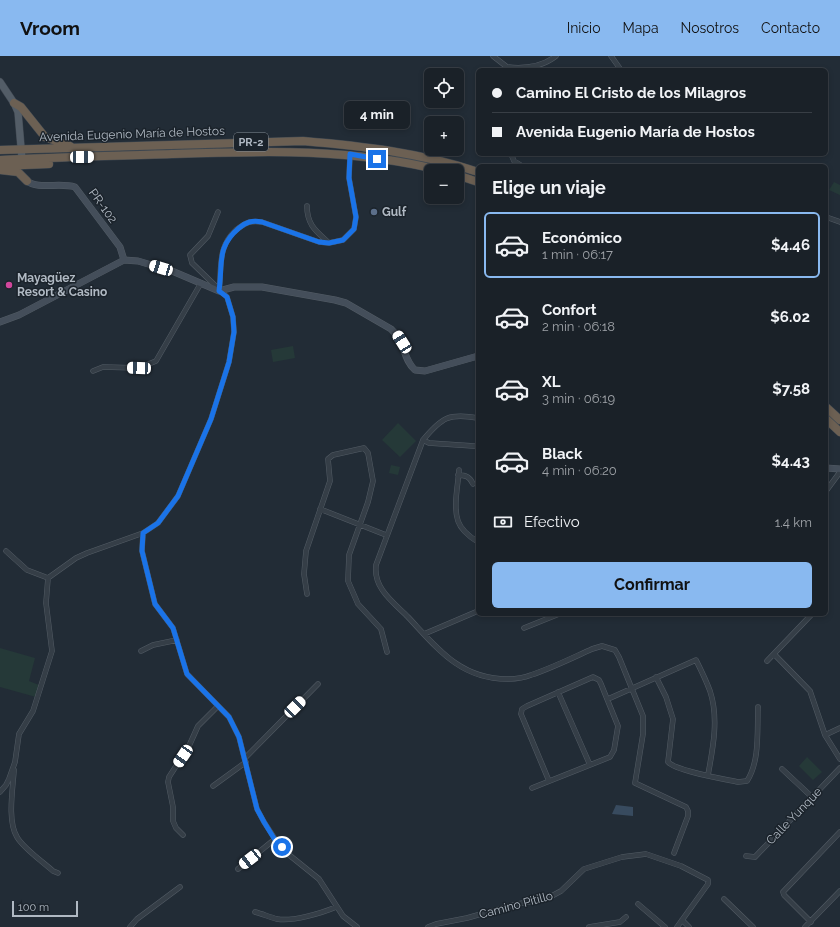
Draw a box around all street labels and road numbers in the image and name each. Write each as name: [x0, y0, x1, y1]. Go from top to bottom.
street label: Avenida Eugenio María de Hostos: [39, 124, 225, 144]
road number: PR-2: [234, 133, 268, 151]
street label: PR-102: [86, 186, 120, 226]
street label: Calle Yunque: [763, 785, 825, 847]
street label: Camino Pitillo: [477, 888, 555, 922]

